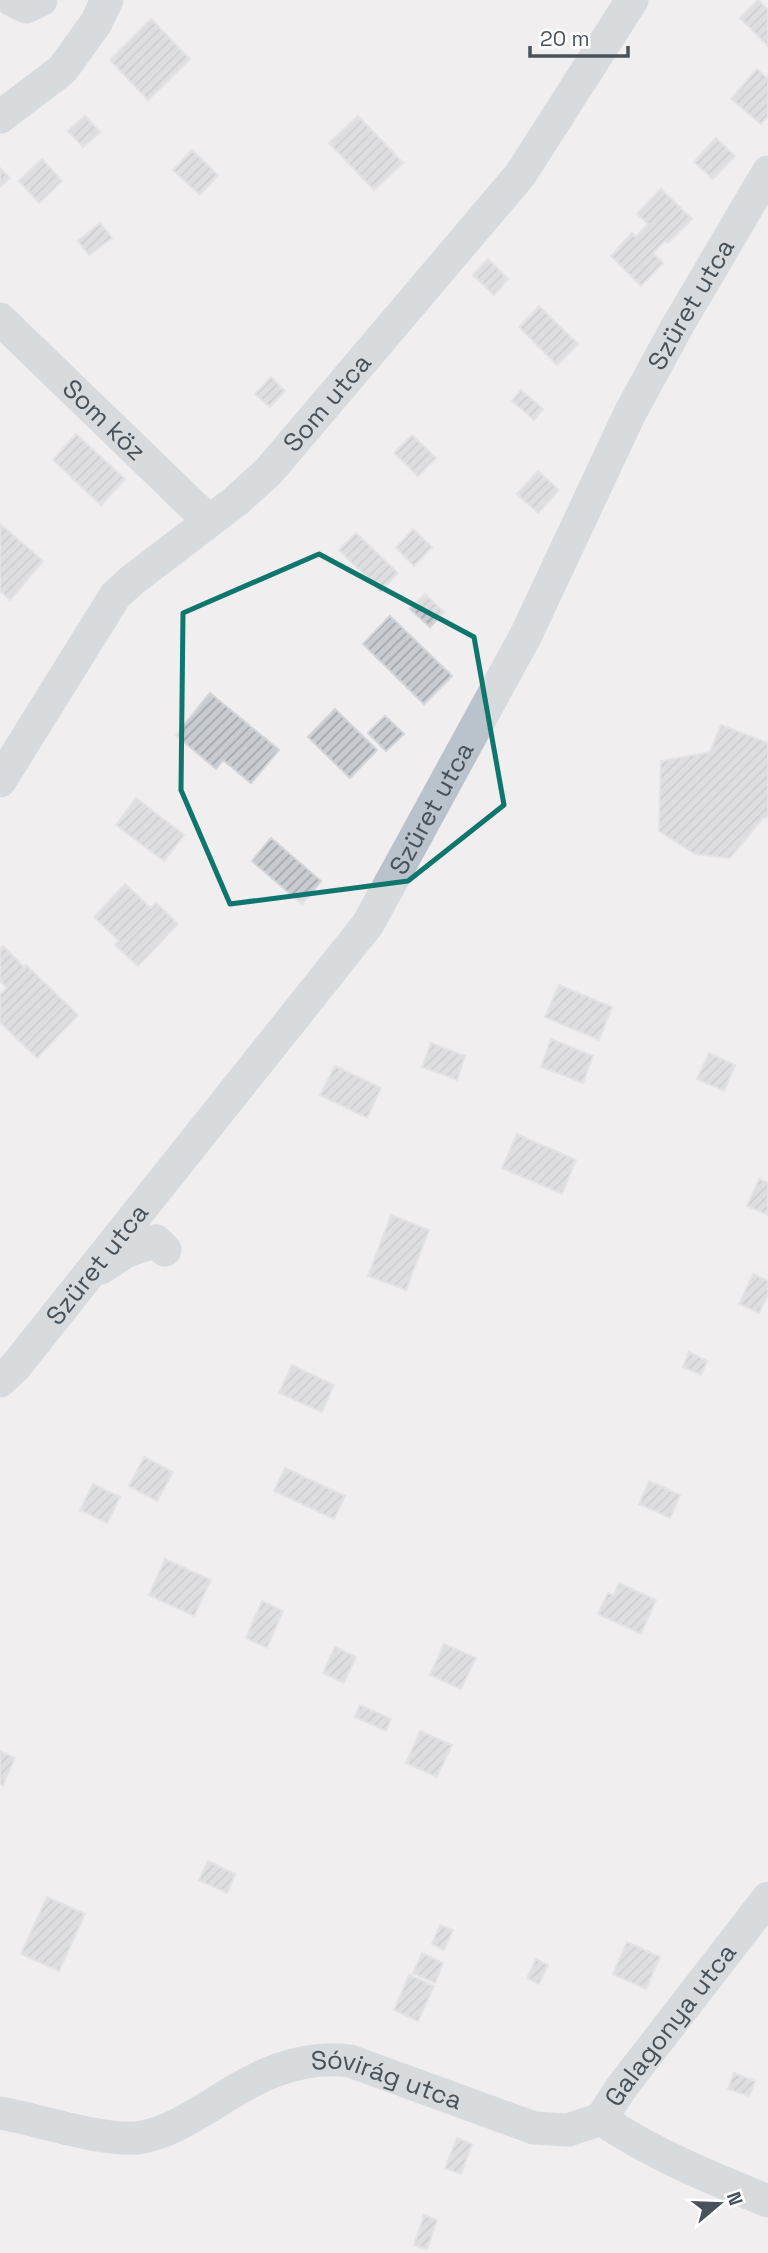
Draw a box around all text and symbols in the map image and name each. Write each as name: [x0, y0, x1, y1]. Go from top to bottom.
scale bar: [530, 14, 628, 58]
text: 20 m: [540, 25, 590, 52]
street label: Szüret utca: [640, 232, 742, 376]
street label: Som utca: [276, 346, 378, 459]
street label: Som köz: [55, 372, 153, 468]
street label: Szüret utca: [381, 736, 481, 880]
street label: Szüret utca: [38, 1196, 156, 1332]
street label: Galagonya utca: [597, 1936, 744, 2113]
street label: Sóvirág utca: [309, 2043, 467, 2117]
north arrow: [684, 2169, 754, 2239]
text: N: [721, 2189, 748, 2209]

